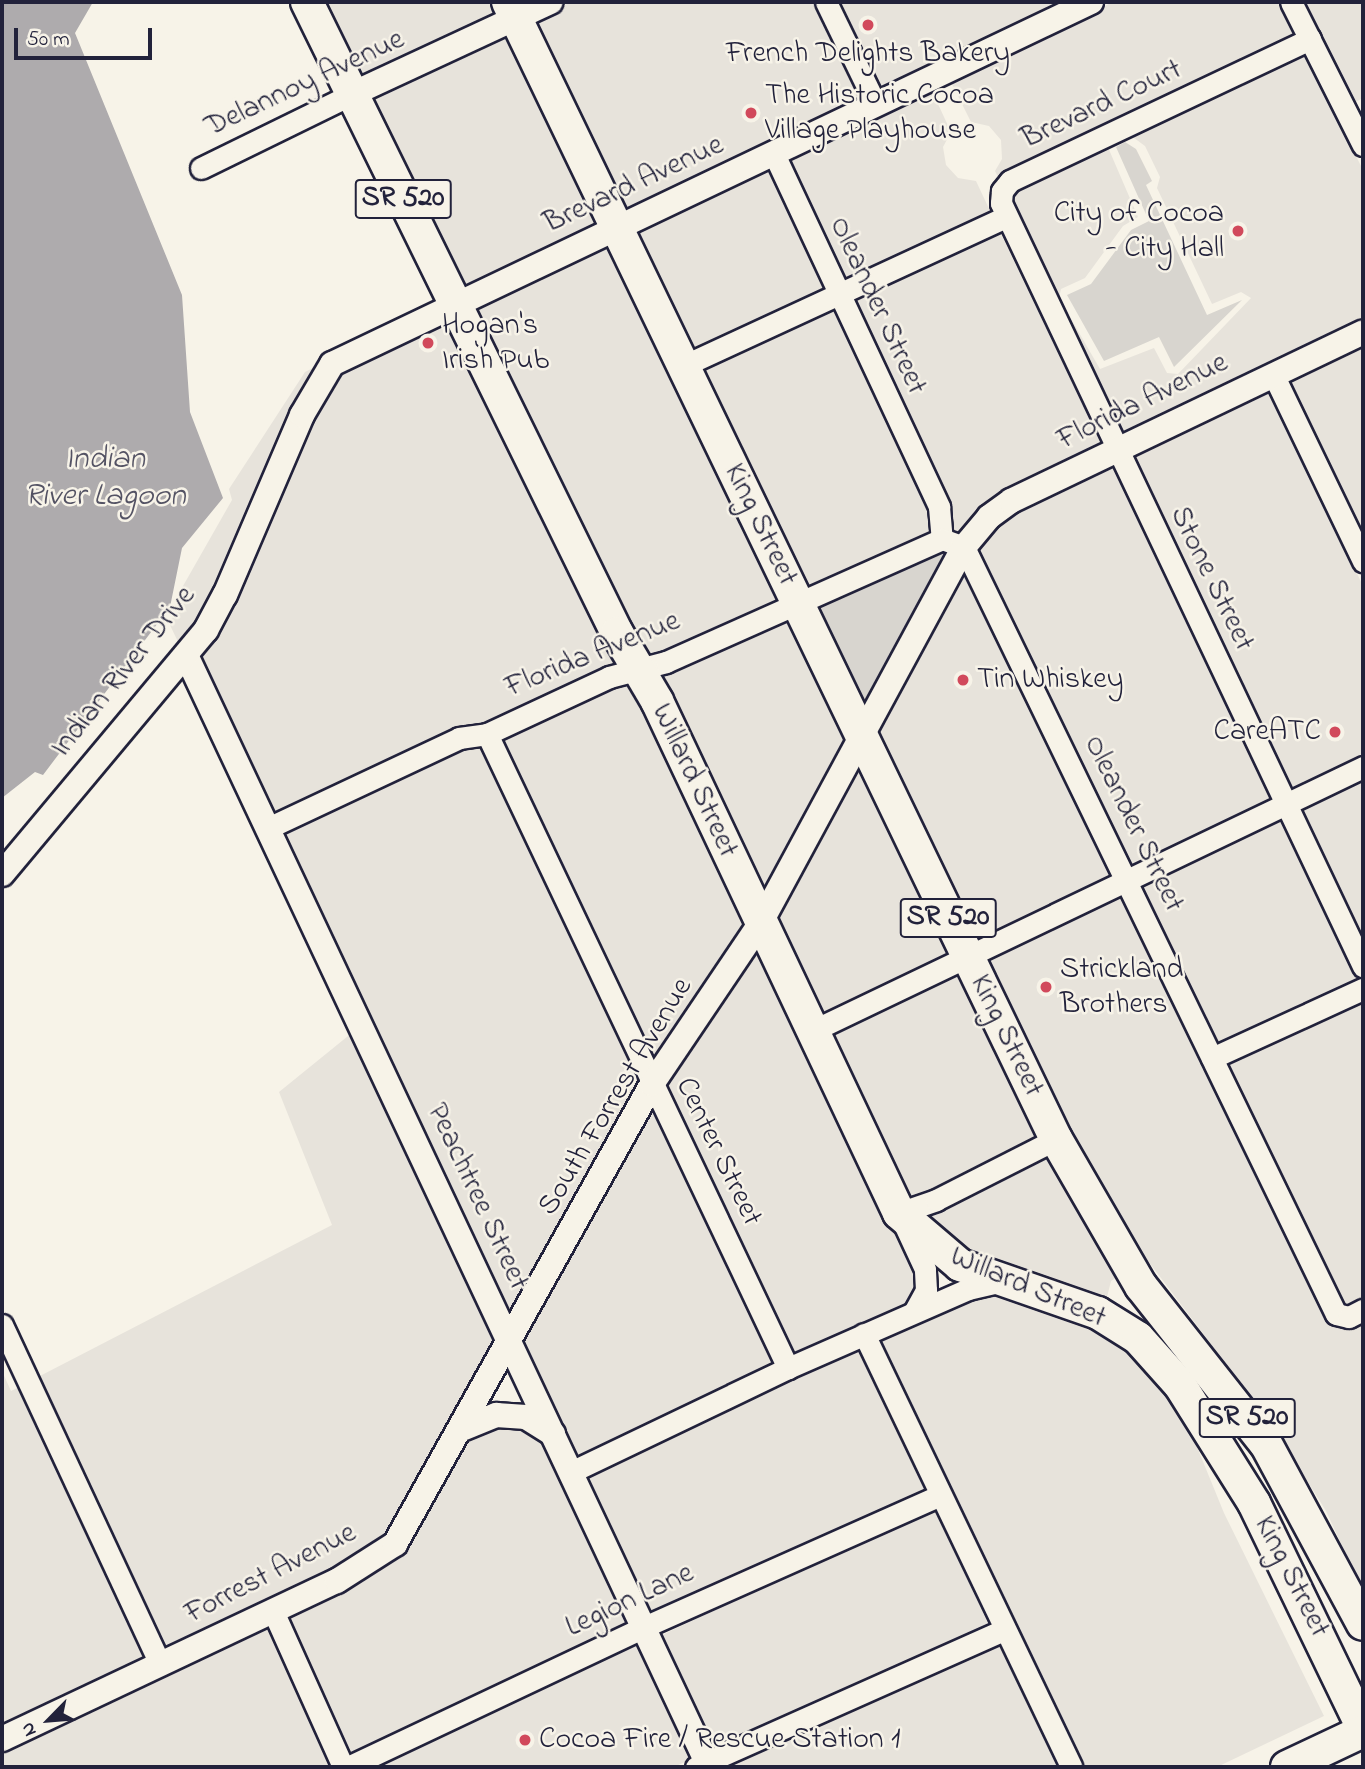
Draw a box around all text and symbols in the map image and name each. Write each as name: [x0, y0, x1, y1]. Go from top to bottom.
scale bar: [18, 14, 156, 58]
marker: French Delights Bakery: [860, 17, 876, 33]
street label: Delannoy Avenue: [200, 22, 410, 146]
text: 50 m: [27, 25, 70, 55]
place label: French Delights Bakery: [726, 36, 1010, 72]
street label: Brevard Court: [1016, 52, 1188, 158]
place label: The Historic Cocoa Village Playhouse: [765, 78, 994, 148]
marker: The Historic Cocoa Village Playhouse: [743, 105, 759, 121]
street label: Brevard Avenue: [538, 128, 730, 242]
road number: SR 520: [354, 174, 452, 224]
place label: City of Cocoa - City Hall: [1054, 196, 1224, 266]
street label: Oleander Street: [820, 211, 934, 401]
marker: City of Cocoa - City Hall: [1230, 223, 1246, 239]
place label: Hogan's Irish Pub: [442, 308, 549, 378]
marker: Hogan's Irish Pub: [420, 335, 436, 351]
street label: Florida Avenue: [1052, 345, 1234, 459]
water label: Indian River Lagoon: [24, 442, 186, 517]
street label: King Street: [715, 458, 805, 592]
street label: Stone Street: [1161, 501, 1261, 657]
street label: Indian River Drive: [44, 579, 204, 765]
street label: Florida Avenue: [500, 604, 686, 706]
place label: Tin Whiskey: [977, 662, 1123, 698]
marker: Tin Whiskey: [955, 672, 971, 688]
street label: Willard Street: [643, 698, 745, 864]
place label: CareATC: [1213, 714, 1321, 750]
marker: CareATC: [1327, 724, 1343, 740]
street label: Oleander Street: [1075, 730, 1191, 918]
road number: SR 520: [899, 894, 997, 942]
place label: Strickland Brothers: [1060, 952, 1183, 1023]
street label: King Street: [961, 969, 1051, 1103]
street label: South Forrest Avenue: [531, 972, 701, 1222]
marker: Strickland Brothers: [1038, 979, 1054, 995]
street label: Center Street: [667, 1072, 769, 1232]
street label: Peachtree Street: [418, 1098, 536, 1296]
street label: Willard Street: [945, 1239, 1111, 1337]
road number: SR 520: [1198, 1394, 1296, 1442]
street label: King Street: [1245, 1510, 1337, 1644]
street label: Forrest Avenue: [180, 1516, 362, 1632]
street label: Legion Lane: [560, 1556, 700, 1646]
north arrow: [14, 1685, 84, 1755]
text: N: [15, 1718, 44, 1741]
place label: Cocoa Fire / Rescue Station 1: [539, 1722, 901, 1758]
marker: Cocoa Fire / Rescue Station 1: [517, 1732, 533, 1748]

